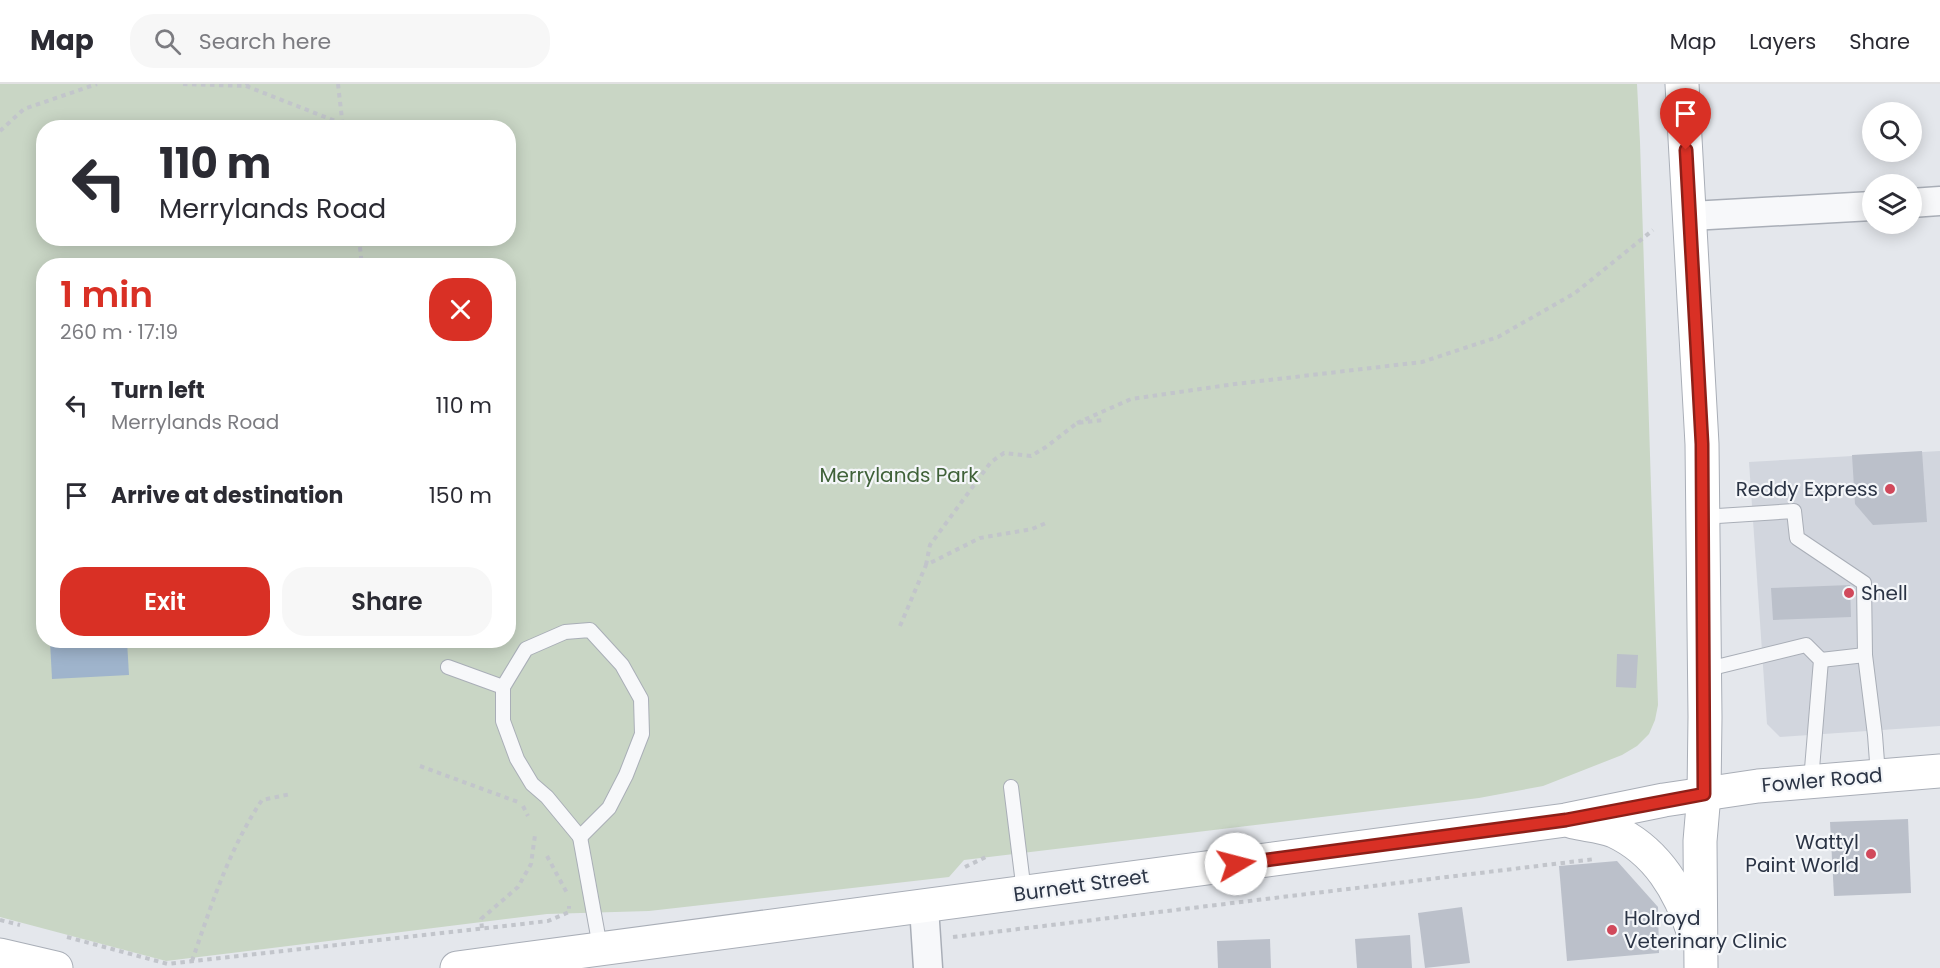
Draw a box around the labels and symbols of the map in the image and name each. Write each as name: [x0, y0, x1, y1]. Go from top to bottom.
pin: [1660, 88, 1711, 150]
park label: Merrylands Park: [819, 461, 979, 489]
place label: Reddy Express: [1736, 475, 1878, 503]
marker: Reddy Express: [1883, 482, 1897, 496]
place label: Shell: [1861, 579, 1908, 607]
marker: Shell: [1842, 586, 1856, 600]
street label: Fowler Road: [1760, 761, 1884, 799]
place label: Wattyl Paint World: [1745, 828, 1859, 879]
position arrow: [1204, 832, 1268, 896]
marker: Wattyl Paint World: [1864, 847, 1878, 861]
street label: Burnett Street: [1012, 862, 1150, 908]
place label: Holroyd Veterinary Clinic: [1624, 904, 1788, 955]
marker: Holroyd Veterinary Clinic: [1605, 923, 1619, 937]

